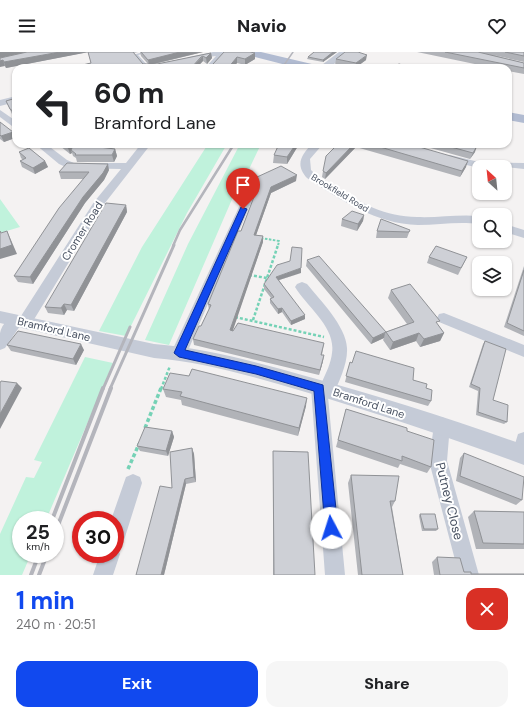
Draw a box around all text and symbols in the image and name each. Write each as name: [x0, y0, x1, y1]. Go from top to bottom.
text: Navio: [237, 14, 287, 38]
icon: menu: [16, 15, 38, 37]
icon: heart: [486, 15, 508, 37]
text: 60 m: [94, 75, 164, 112]
icon: left: [28, 80, 80, 132]
text: Bramford Lane: [94, 111, 216, 135]
north arrow: [472, 160, 512, 200]
map controls: [472, 160, 512, 296]
pin: [226, 168, 260, 209]
street label: Brookfield Road: [309, 171, 371, 215]
icon: arrive: [232, 174, 254, 196]
street label: Cromer Road: [58, 199, 106, 263]
button: search: [472, 208, 512, 248]
button: layers: [472, 256, 512, 296]
street label: Bramford Lane: [16, 314, 92, 344]
street label: Bramford Lane: [331, 385, 407, 421]
street label: Putney Close: [432, 461, 467, 542]
position arrow: [310, 507, 352, 549]
speed limit sign: 30: [72, 511, 124, 563]
text: 25: [26, 519, 50, 545]
text: km/h: [26, 540, 50, 553]
text: 1 min: [16, 585, 75, 616]
button: close: [466, 588, 508, 630]
text: 240 m · 20:51: [16, 616, 95, 633]
button: Exit: [16, 661, 258, 707]
button: Share: [266, 661, 508, 707]

